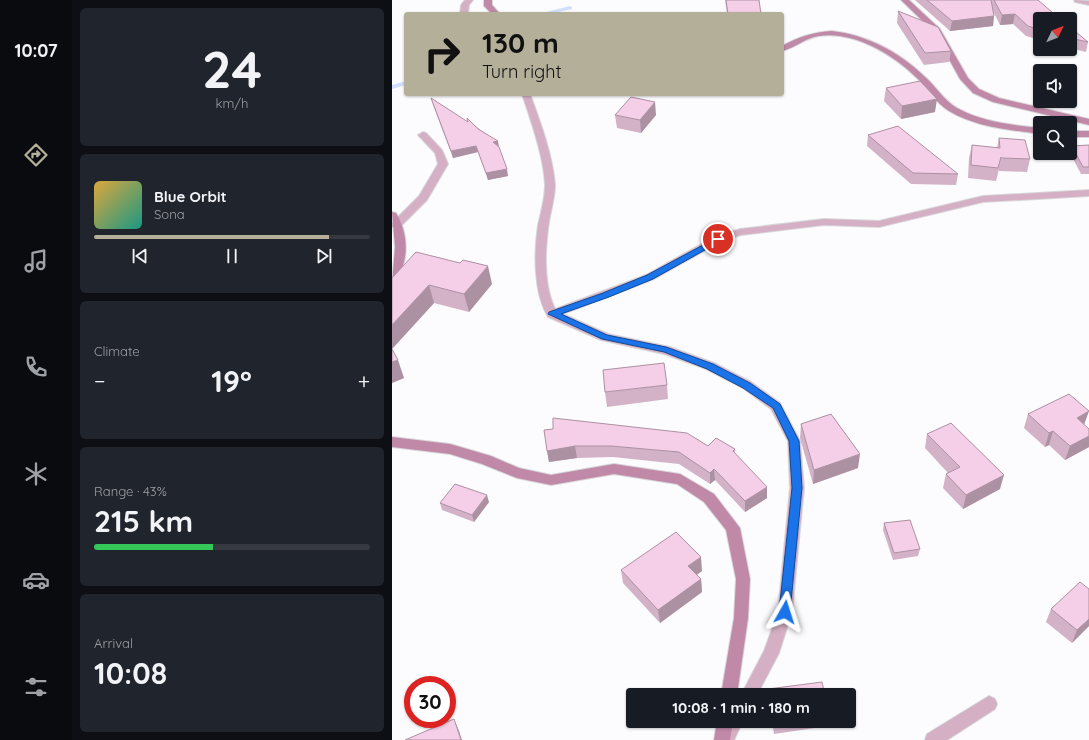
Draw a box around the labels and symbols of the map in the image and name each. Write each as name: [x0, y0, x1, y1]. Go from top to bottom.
north arrow: [1033, 12, 1077, 56]
pin: [701, 222, 735, 256]
position arrow: [764, 591, 806, 633]
speed limit sign: 30: [404, 676, 456, 728]

